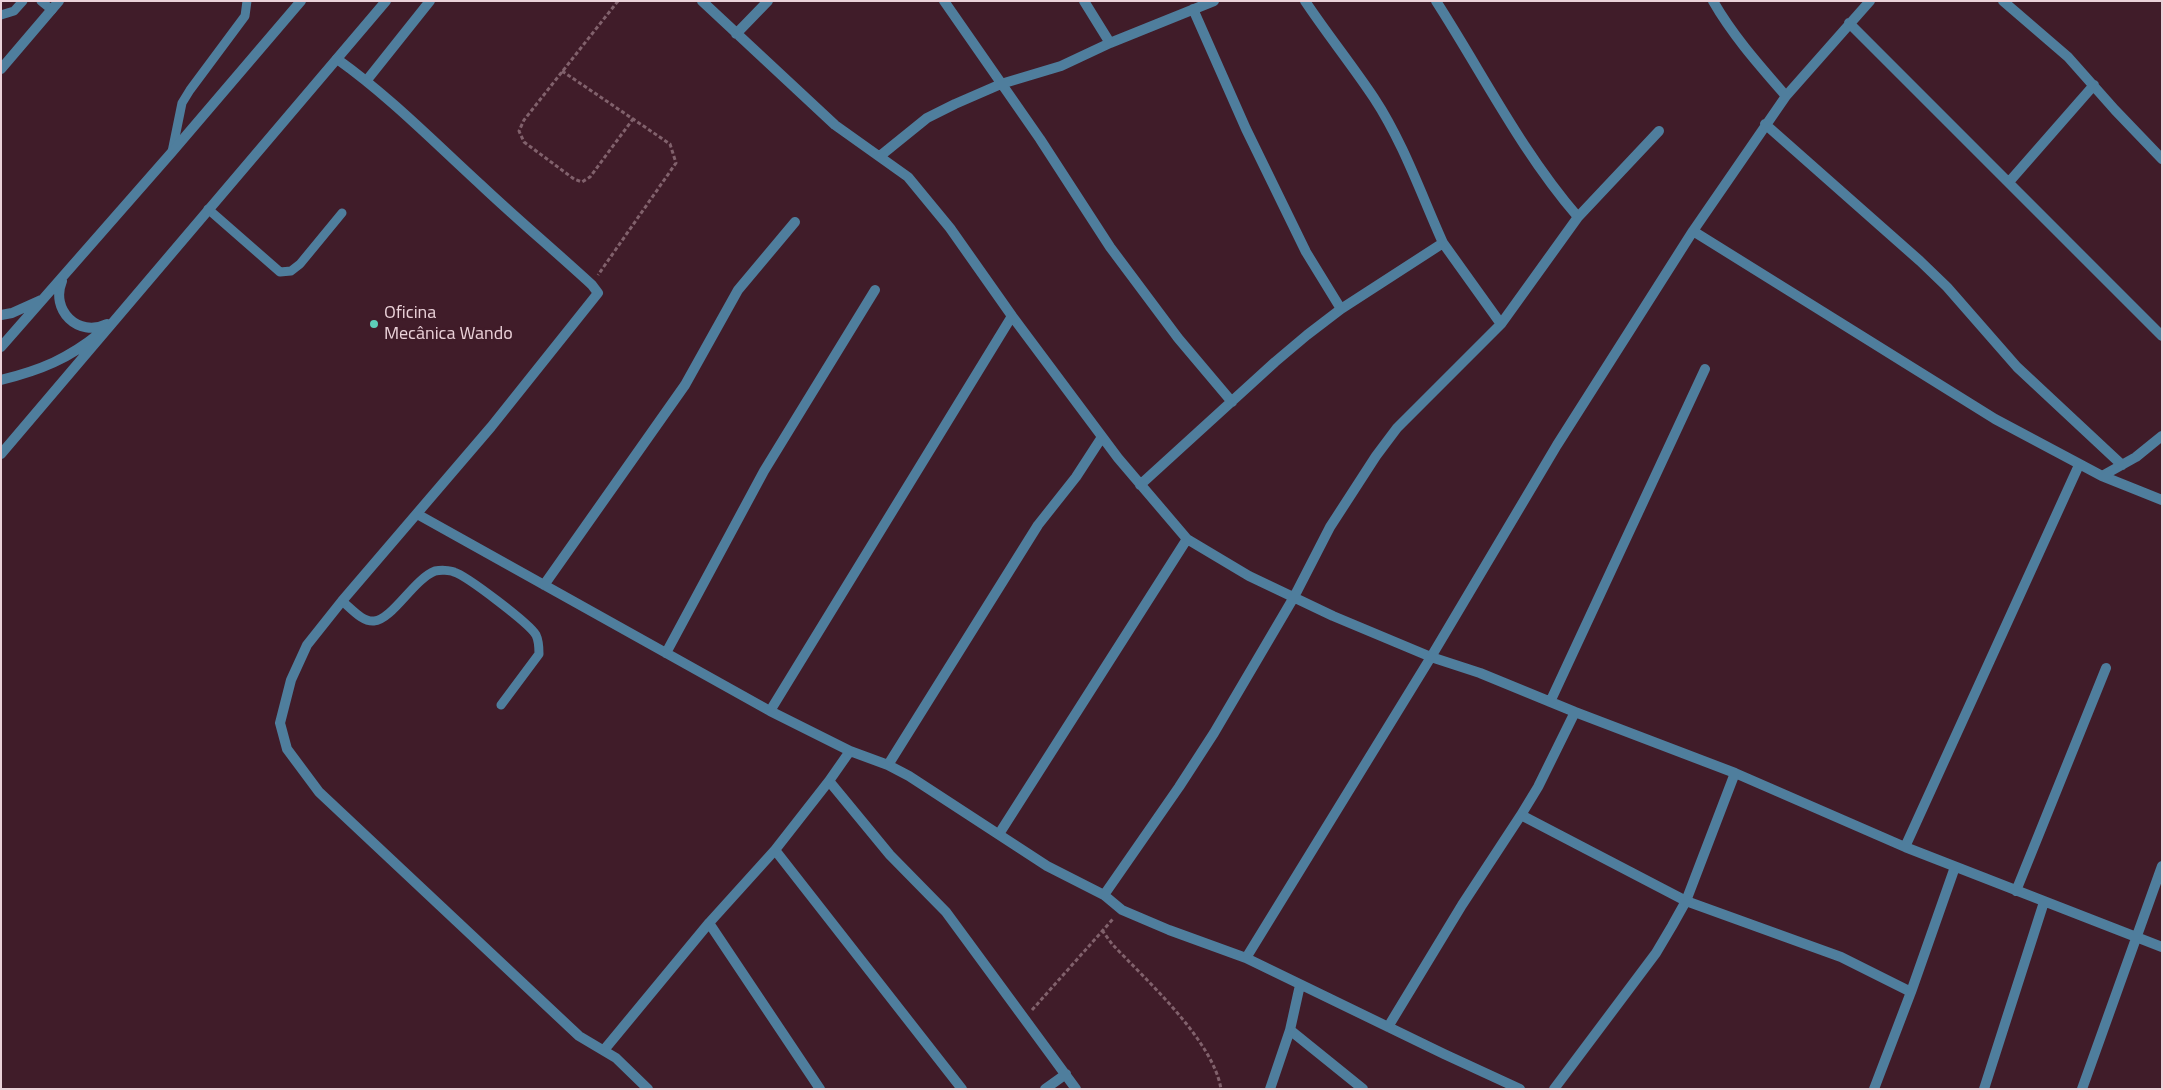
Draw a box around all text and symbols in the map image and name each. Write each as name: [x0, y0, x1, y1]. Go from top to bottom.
place label: Oficina Mecânica Wando: [384, 303, 513, 346]
marker: Oficina Mecânica Wando: [368, 318, 380, 330]

